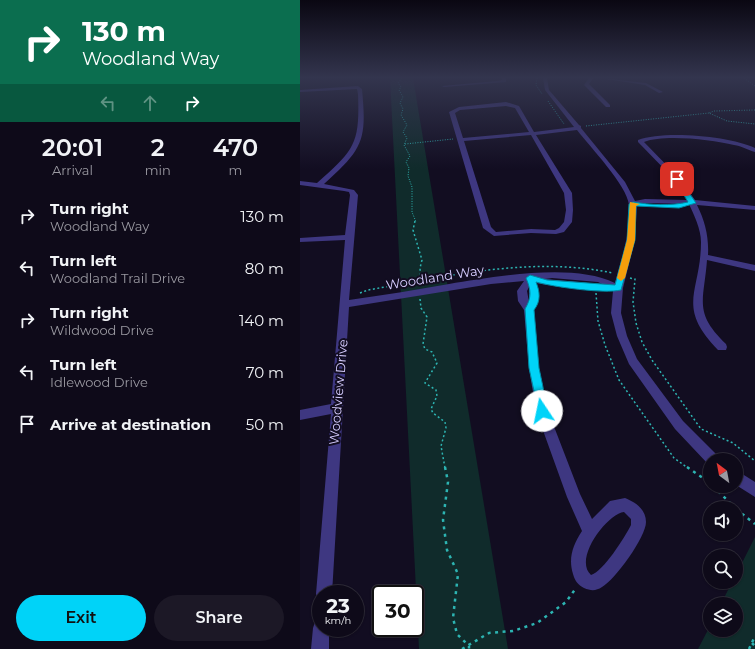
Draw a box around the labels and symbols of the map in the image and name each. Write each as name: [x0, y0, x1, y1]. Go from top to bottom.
pin: [660, 162, 694, 196]
street label: Woodland Way: [385, 261, 486, 293]
street label: Woodview Drive: [325, 338, 351, 445]
position arrow: [521, 390, 563, 432]
north arrow: [703, 453, 743, 493]
speed limit sign: 30: [372, 585, 424, 637]

